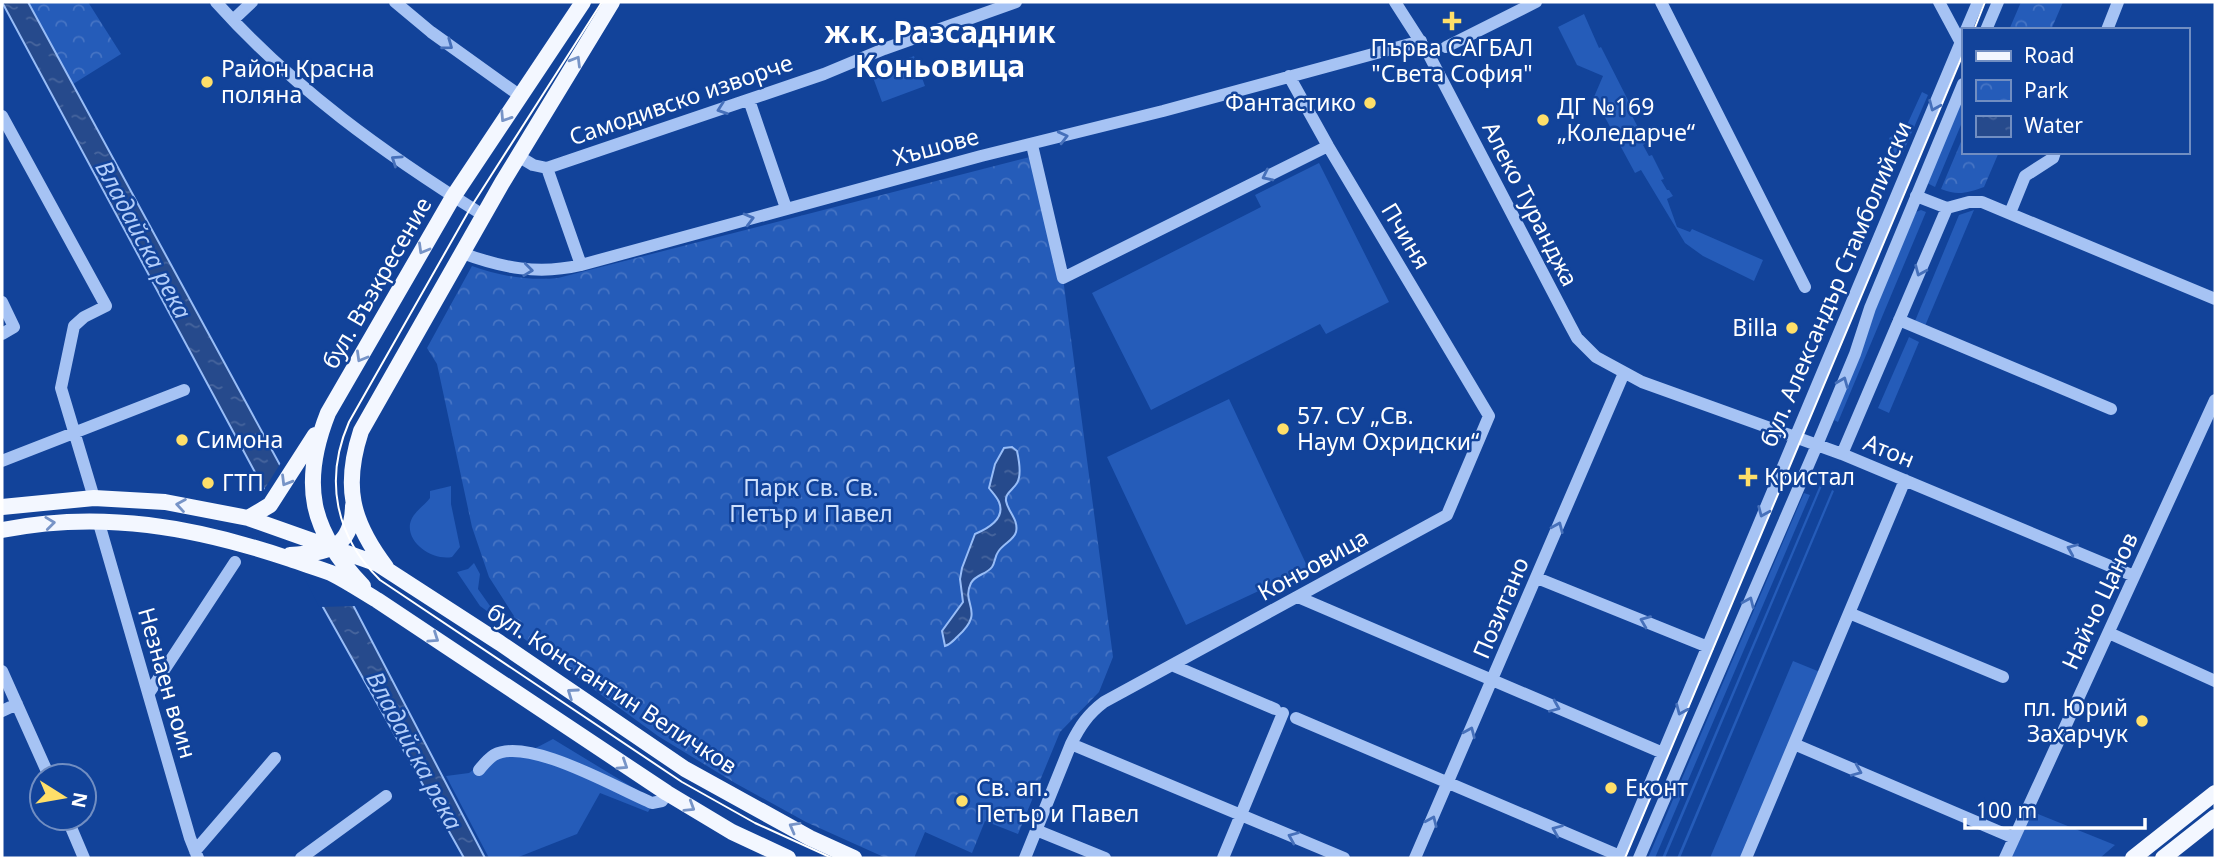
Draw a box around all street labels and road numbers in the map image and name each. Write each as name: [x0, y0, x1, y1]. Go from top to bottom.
street label: Самодивско изворче: [565, 46, 797, 152]
street label: Алеко Туранджа: [1476, 116, 1586, 291]
street label: бул. Александър Стамболийски: [1752, 116, 1918, 451]
street label: Хъшове: [889, 119, 982, 173]
street label: бул. Възкресение: [314, 191, 438, 374]
street label: Пчиня: [1375, 196, 1439, 275]
street label: Атон: [1859, 425, 1920, 475]
street label: Коньовица: [1251, 521, 1374, 608]
street label: Найчо Цанов: [2053, 527, 2145, 674]
street label: Позитано: [1464, 552, 1536, 663]
street label: бул. Константин Величков: [481, 595, 744, 781]
street label: Незнаен воин: [131, 603, 205, 762]

